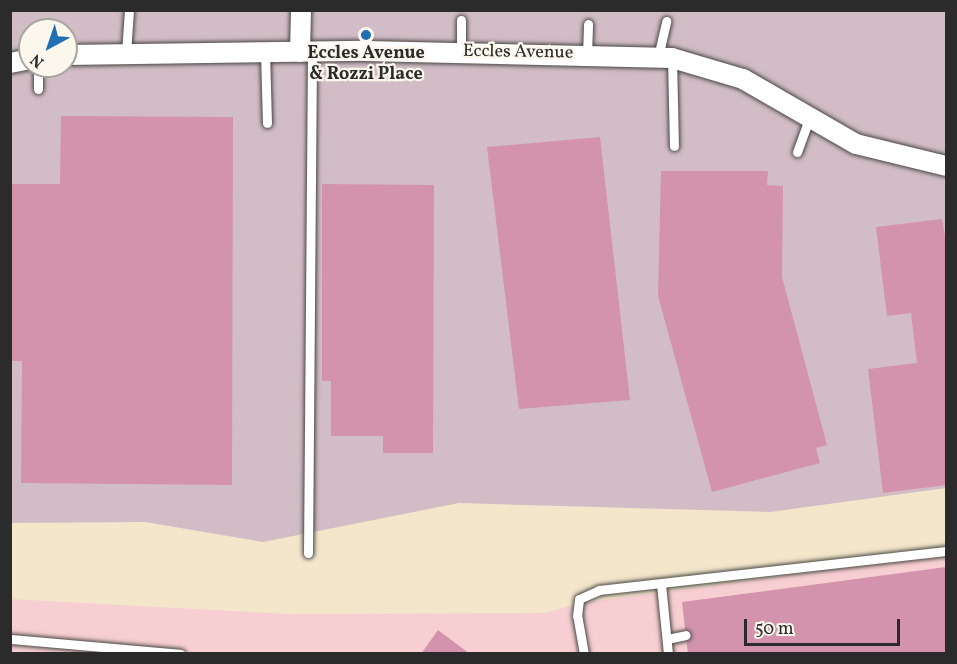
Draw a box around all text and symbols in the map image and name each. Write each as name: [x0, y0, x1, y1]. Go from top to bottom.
north arrow: [18, 18, 78, 78]
marker: Eccles Avenue & Rozzi Place: [359, 28, 373, 42]
street label: Eccles Avenue: [463, 41, 573, 65]
place label: Eccles Avenue & Rozzi Place: [307, 44, 425, 86]
text: N: [26, 48, 49, 72]
scale bar: [747, 607, 903, 645]
text: 50 m: [755, 617, 794, 642]

